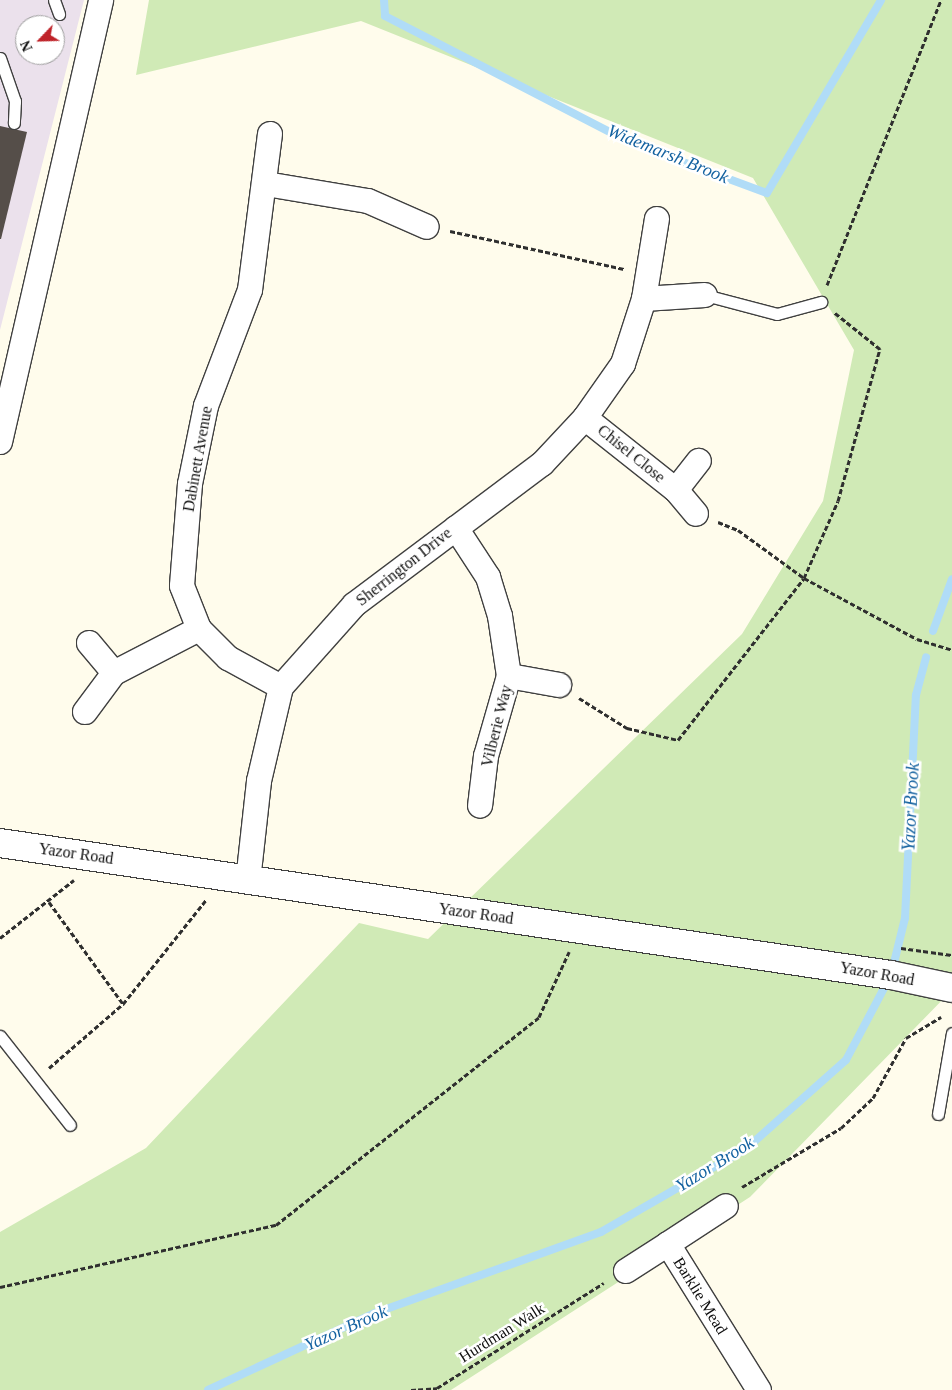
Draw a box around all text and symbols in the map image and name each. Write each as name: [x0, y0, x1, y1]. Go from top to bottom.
north arrow: [15, 15, 65, 65]
text: N: [18, 38, 36, 54]
water label: Widemarsh Brook: [604, 120, 732, 188]
street label: Dabinett Avenue: [179, 404, 217, 514]
street label: Chisel Close: [593, 421, 669, 487]
street label: Sherrington Drive: [352, 524, 456, 610]
street label: Vilberie Way: [477, 683, 517, 769]
water label: Yazor Brook: [898, 762, 924, 852]
street label: Yazor Road: [37, 839, 115, 869]
street label: Yazor Road: [437, 899, 515, 929]
street label: Yazor Road: [838, 958, 916, 990]
water label: Yazor Brook: [672, 1131, 758, 1197]
street label: Barklie Mead: [669, 1254, 731, 1338]
street label: Hurdman Walk: [455, 1299, 549, 1367]
water label: Yazor Brook: [301, 1300, 391, 1356]

